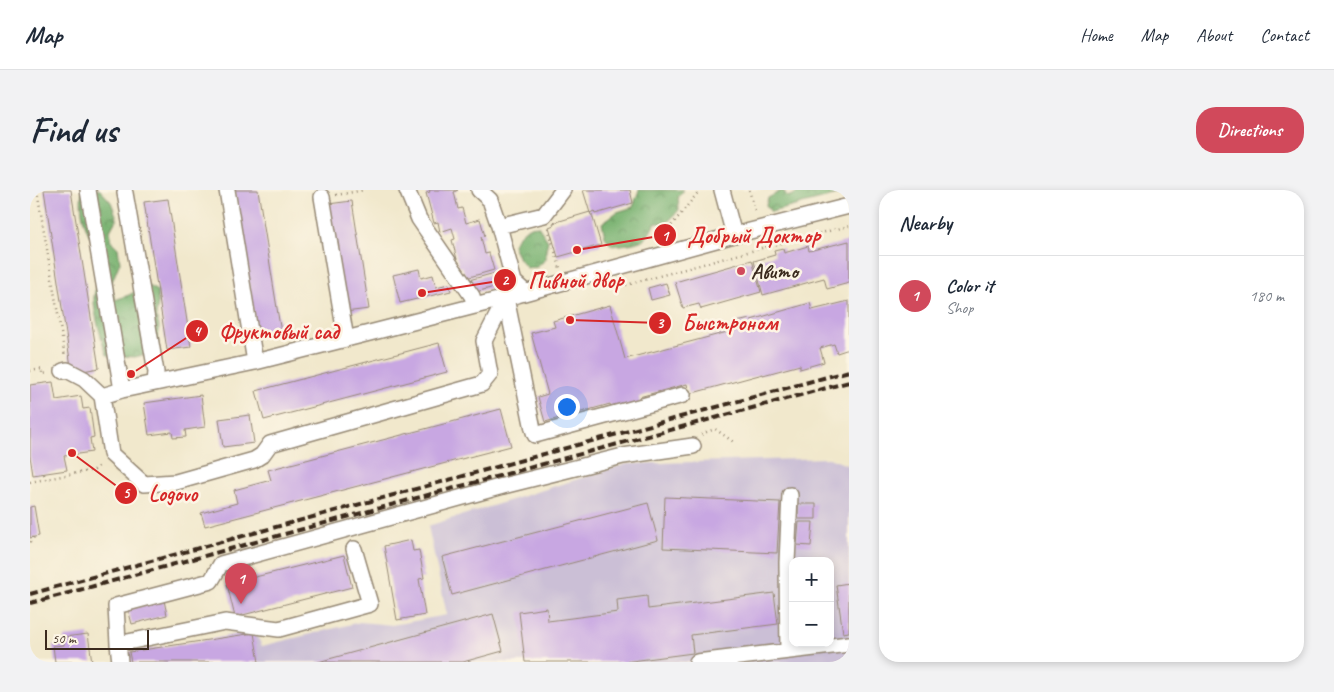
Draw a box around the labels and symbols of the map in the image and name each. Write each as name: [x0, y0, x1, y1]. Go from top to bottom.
callout: Добрый Доктор: [652, 217, 830, 254]
text: Добрый Доктор: [687, 222, 822, 250]
text: 1: [662, 227, 671, 246]
place label: Авито: [751, 258, 801, 284]
callout: Пивной двор: [493, 262, 633, 299]
marker: Авито: [735, 265, 747, 277]
text: Пивной двор: [528, 267, 625, 295]
text: 2: [502, 271, 510, 290]
callout: Быстроном: [647, 304, 788, 341]
text: Быстроном: [682, 309, 780, 337]
callout: Фруктовый сад: [184, 313, 349, 350]
text: 3: [657, 314, 665, 333]
text: Фруктовый сад: [219, 318, 341, 346]
text: 4: [194, 322, 203, 341]
your location: [554, 394, 580, 420]
callout: Logovo: [114, 475, 207, 512]
text: Logovo: [149, 480, 199, 508]
text: 5: [123, 484, 131, 503]
pin: 1: [225, 563, 257, 604]
scale bar: [45, 627, 149, 650]

